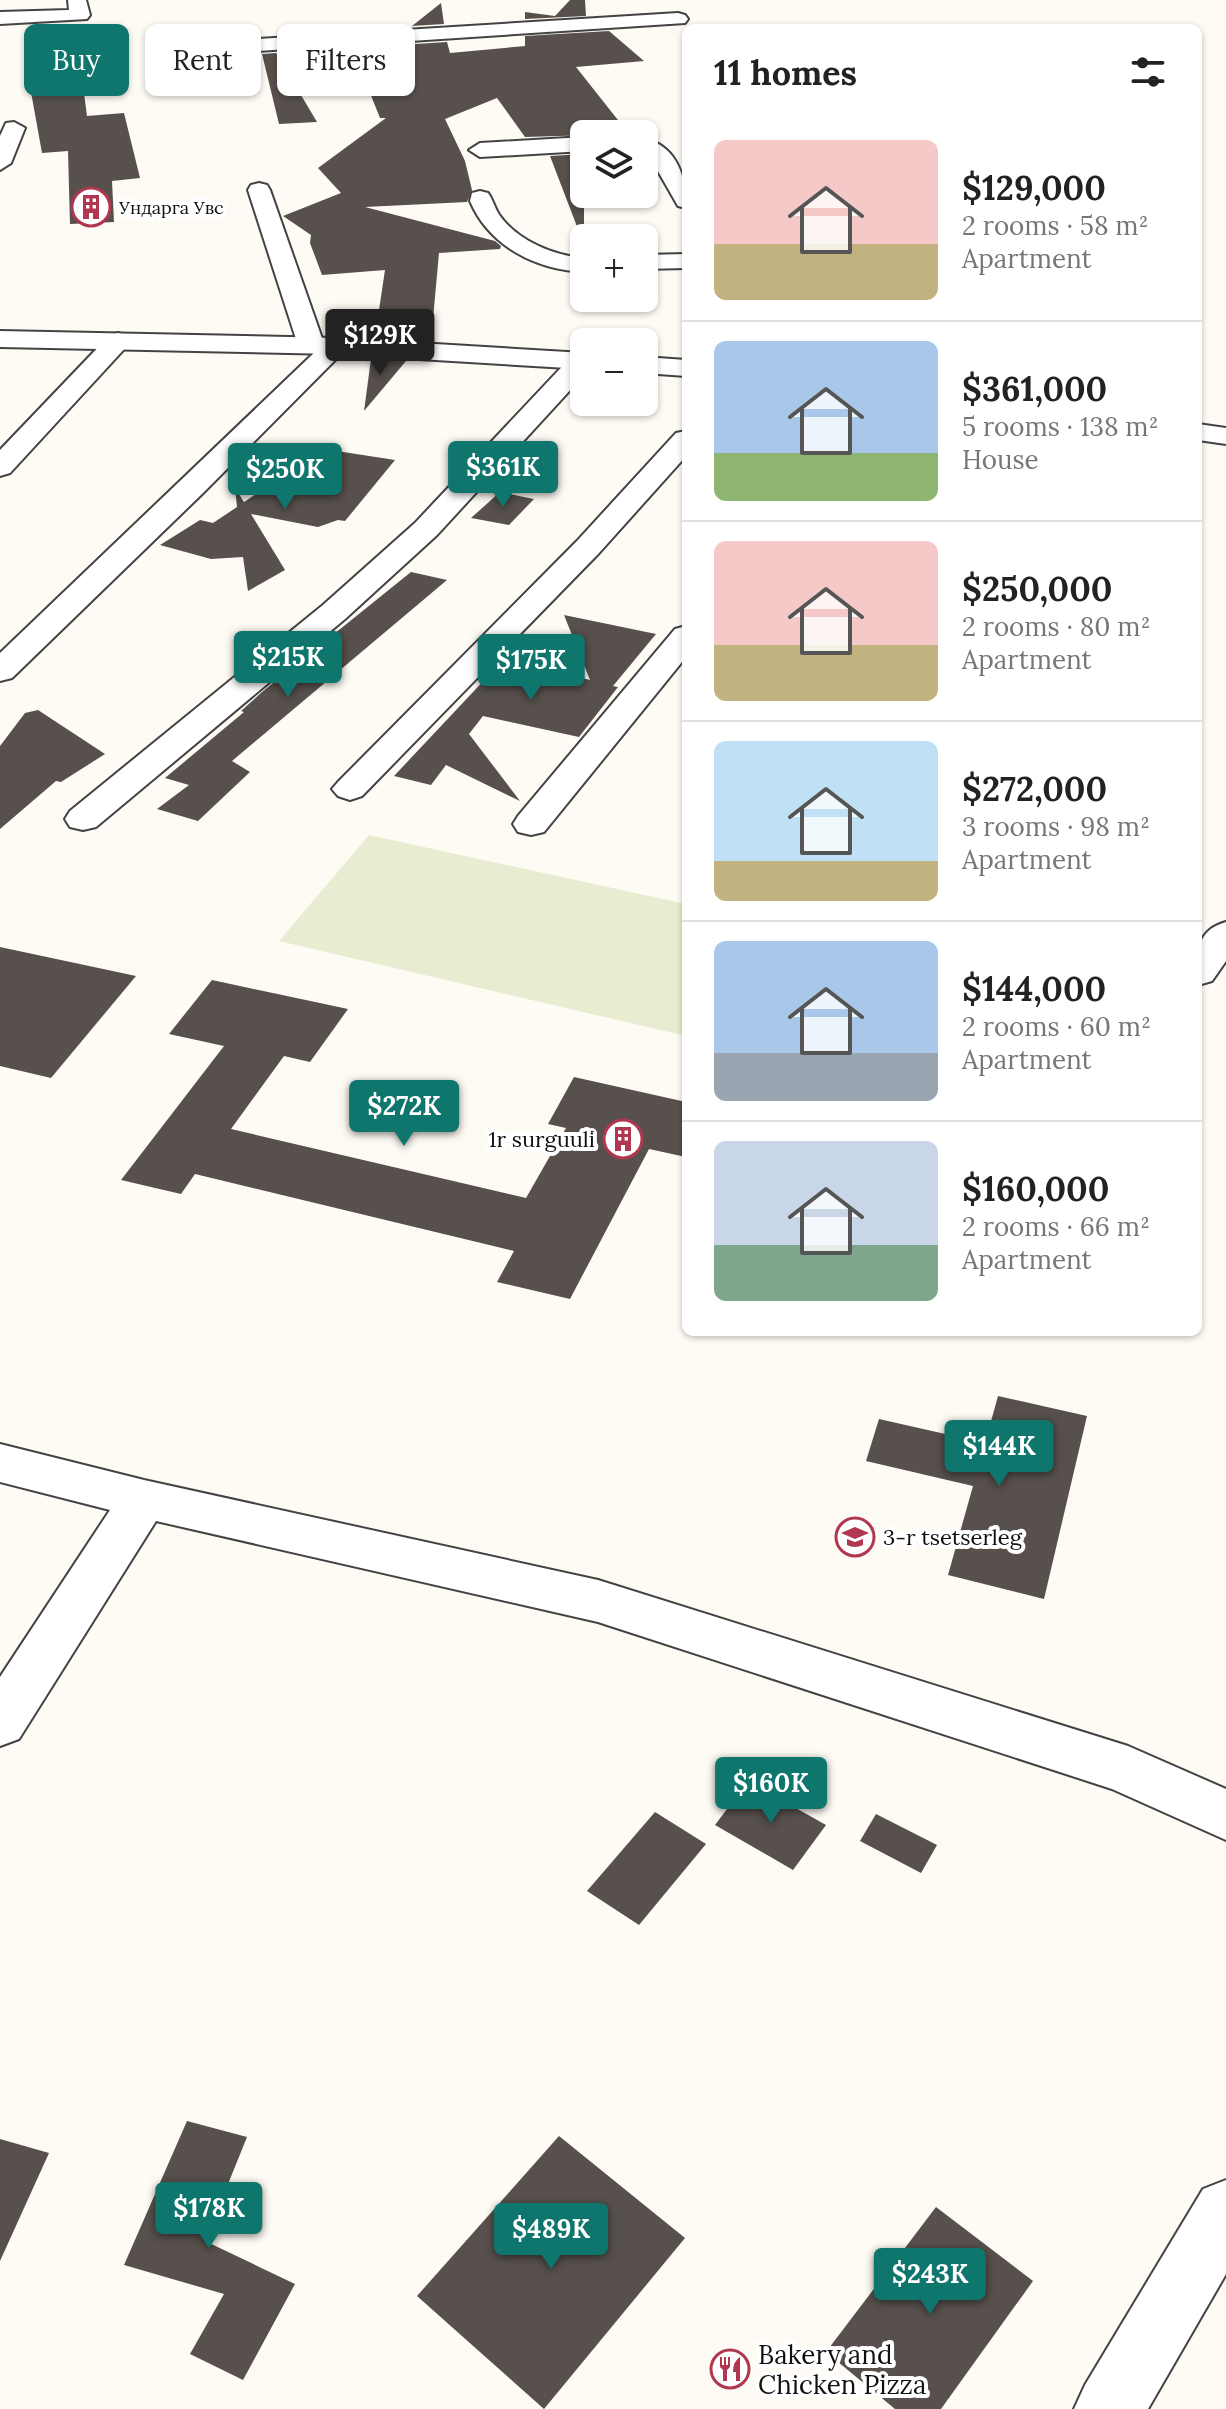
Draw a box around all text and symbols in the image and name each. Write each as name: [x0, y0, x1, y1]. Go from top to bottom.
chip: Buy: [24, 24, 129, 96]
chip: Rent: [145, 24, 261, 96]
chip: Filters: [277, 24, 415, 96]
icon: filters: [1126, 50, 1170, 94]
text: 11 homes: [714, 51, 857, 94]
map controls: [570, 120, 658, 416]
button: layers: [570, 120, 658, 208]
text: $129,000: [962, 166, 1106, 209]
icon: home: [778, 172, 874, 268]
building icon: Ундарга Увс: [70, 186, 112, 228]
place label: Ундарга Увс: [118, 196, 224, 219]
text: 2 rooms · 58 m²: [962, 209, 1149, 242]
button: +: [570, 224, 658, 312]
text: Apartment: [962, 242, 1092, 275]
pin: $129K: [324, 309, 436, 377]
text: $129K: [343, 318, 417, 351]
button: −: [570, 328, 658, 416]
text: $361,000: [962, 367, 1107, 410]
icon: home: [778, 373, 874, 469]
text: 5 rooms · 138 m²: [962, 410, 1159, 443]
pin: $361K: [447, 441, 559, 509]
pin: $250K: [229, 443, 341, 511]
text: House: [962, 443, 1039, 476]
text: $361K: [466, 450, 540, 483]
text: $250K: [246, 452, 324, 485]
text: $250,000: [962, 567, 1112, 610]
icon: home: [778, 573, 874, 669]
text: 2 rooms · 80 m²: [962, 610, 1151, 643]
pin: $215K: [232, 631, 344, 699]
pin: $175K: [475, 634, 587, 702]
text: $215K: [252, 640, 324, 673]
text: $175K: [496, 643, 566, 676]
text: Apartment: [962, 643, 1092, 676]
text: $272,000: [962, 767, 1107, 810]
icon: home: [778, 773, 874, 869]
text: 3 rooms · 98 m²: [962, 810, 1150, 843]
text: Apartment: [962, 843, 1092, 876]
text: $144,000: [962, 967, 1106, 1010]
icon: home: [778, 973, 874, 1069]
text: 2 rooms · 60 m²: [962, 1010, 1151, 1043]
text: Apartment: [962, 1043, 1092, 1076]
pin: $272K: [348, 1080, 460, 1148]
text: $272K: [367, 1089, 441, 1122]
building icon: 1r surguuli: [602, 1118, 644, 1160]
place label: 1r surguuli: [488, 1125, 595, 1153]
text: $160,000: [962, 1167, 1109, 1210]
icon: home: [778, 1173, 874, 1269]
text: 2 rooms · 66 m²: [962, 1210, 1150, 1243]
text: Apartment: [962, 1243, 1092, 1276]
pin: $144K: [943, 1420, 1055, 1488]
text: $144K: [962, 1429, 1036, 1462]
school or university icon: 3-r tsetserleg: [834, 1516, 876, 1558]
place label: 3-r tsetserleg: [883, 1523, 1023, 1551]
pin: $160K: [715, 1757, 827, 1825]
text: $160K: [733, 1766, 809, 1799]
pin: $178K: [153, 2182, 265, 2250]
text: $178K: [173, 2191, 245, 2224]
pin: $489K: [495, 2203, 607, 2271]
text: $489K: [512, 2212, 590, 2245]
pin: $243K: [874, 2248, 986, 2316]
text: $243K: [892, 2257, 968, 2290]
place label: Bakery and Chicken Pizza: [758, 2338, 926, 2401]
restaurant icon: Bakery and Chicken Pizza: [709, 2348, 751, 2390]

